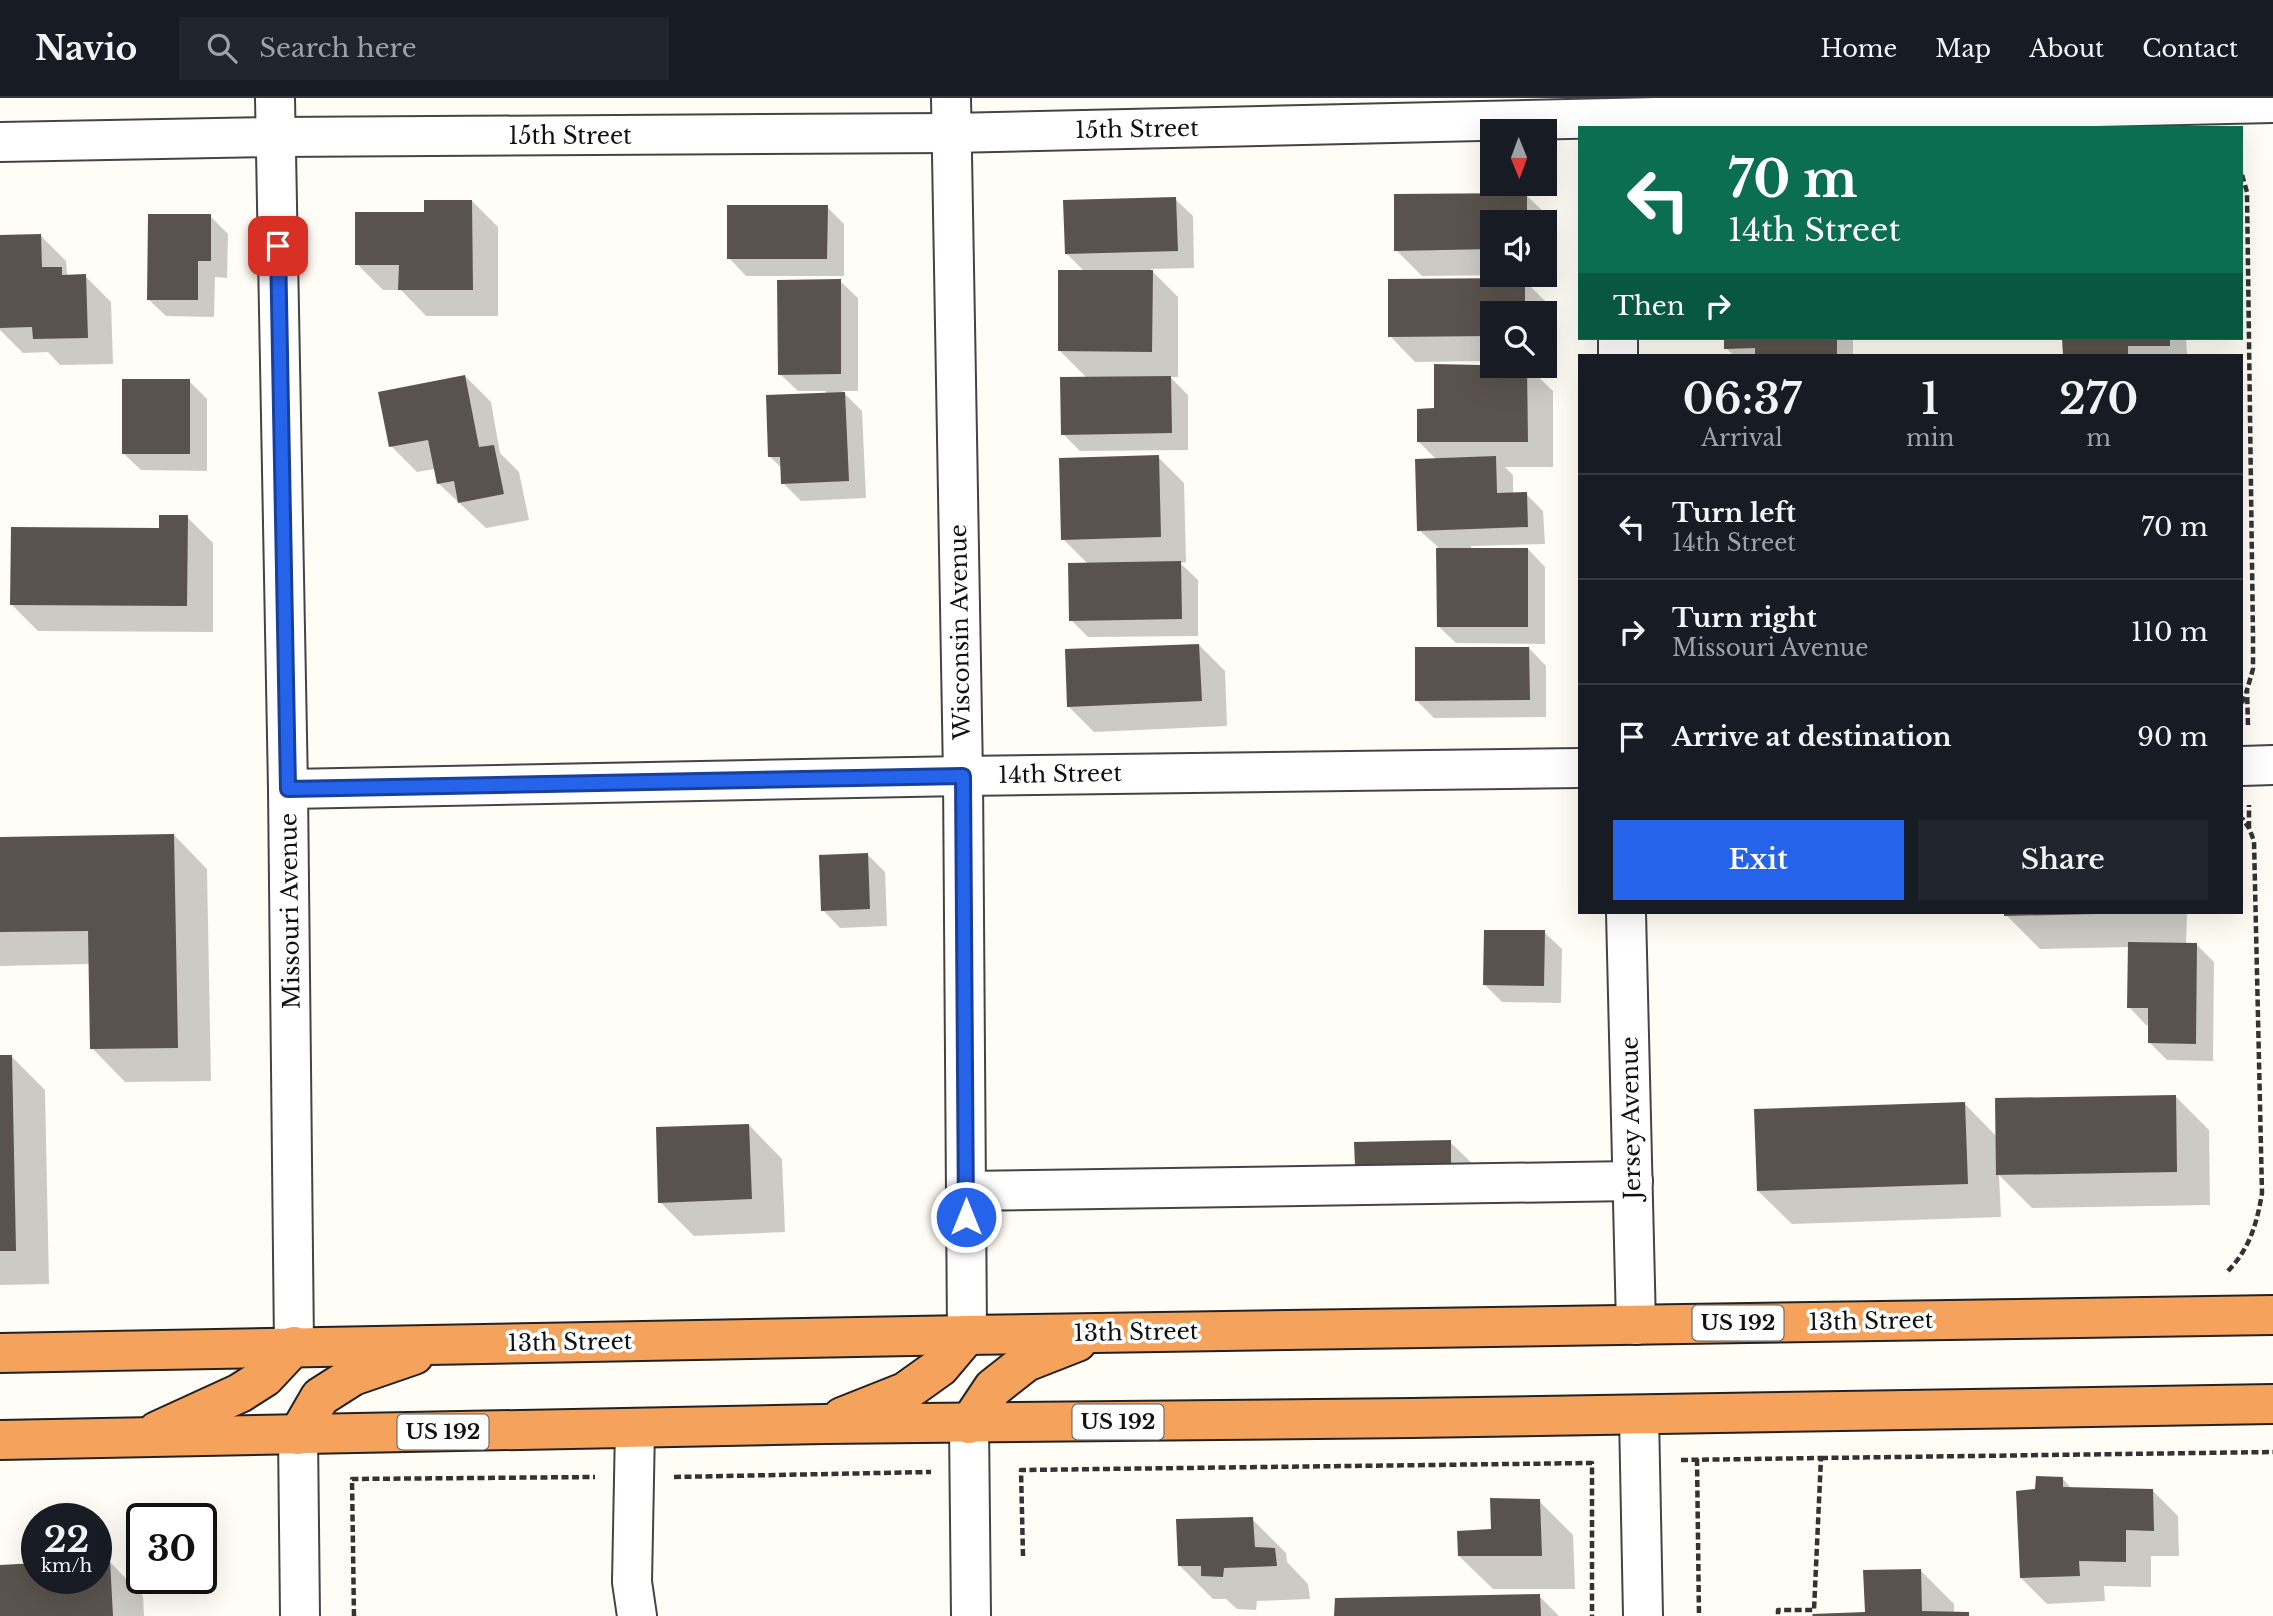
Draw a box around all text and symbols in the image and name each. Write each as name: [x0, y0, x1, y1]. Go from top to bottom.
search box: [179, 17, 669, 80]
text: Navio: [35, 28, 137, 69]
icon: search: [203, 29, 241, 67]
text: Search here: [259, 32, 417, 64]
text: Home: [1821, 34, 1897, 63]
text: Map: [1935, 34, 1991, 63]
text: About: [2029, 34, 2104, 63]
text: Contact: [2142, 34, 2238, 63]
street label: 15th Street: [1075, 114, 1199, 144]
north arrow: [1480, 119, 1558, 196]
map controls: [1480, 119, 1557, 378]
street label: 15th Street: [508, 122, 632, 150]
text: 70 m: [1728, 149, 1858, 210]
icon: left: [1613, 154, 1704, 245]
button: sound: [1480, 210, 1557, 287]
text: 14th Street: [1728, 210, 1901, 250]
pin: [248, 216, 308, 276]
icon: arrive: [259, 227, 297, 265]
icon: right: [1699, 287, 1737, 325]
text: Then: [1613, 290, 1685, 322]
button: search: [1480, 301, 1557, 378]
text: 06:37: [1683, 373, 1801, 425]
text: 1: [1921, 373, 1939, 425]
text: 270: [2059, 373, 2138, 425]
text: Arrival: [1701, 424, 1783, 452]
text: min: [1906, 424, 1954, 452]
text: m: [2086, 424, 2111, 452]
text: Turn left: [1672, 497, 1796, 529]
icon: left: [1613, 508, 1651, 546]
text: 70 m: [2141, 511, 2208, 543]
street label: Wisconsin Avenue: [944, 524, 976, 741]
text: 14th Street: [1672, 529, 1796, 557]
text: Turn right: [1672, 602, 1817, 634]
icon: right: [1613, 613, 1651, 651]
text: 110 m: [2131, 616, 2208, 648]
text: Missouri Avenue: [1672, 634, 1868, 662]
icon: arrive: [1613, 718, 1651, 756]
text: Arrive at destination: [1672, 721, 1952, 753]
text: 90 m: [2137, 721, 2208, 753]
street label: 14th Street: [998, 759, 1123, 789]
street label: Missouri Avenue: [274, 813, 306, 1009]
button: Exit: [1613, 820, 1904, 900]
button: Share: [1918, 820, 2208, 900]
street label: Jersey Avenue: [1616, 1036, 1646, 1203]
position arrow: [929, 1180, 1003, 1254]
road number: US 192: [1692, 1306, 1784, 1340]
street label: 13th Street: [1808, 1306, 1934, 1336]
street label: 13th Street: [1073, 1317, 1199, 1347]
street label: 13th Street: [507, 1327, 633, 1357]
road number: US 192: [1072, 1404, 1164, 1440]
road number: US 192: [398, 1414, 488, 1450]
speed limit sign: 30: [126, 1503, 217, 1594]
text: 22: [44, 1518, 89, 1561]
text: km/h: [41, 1555, 92, 1577]

